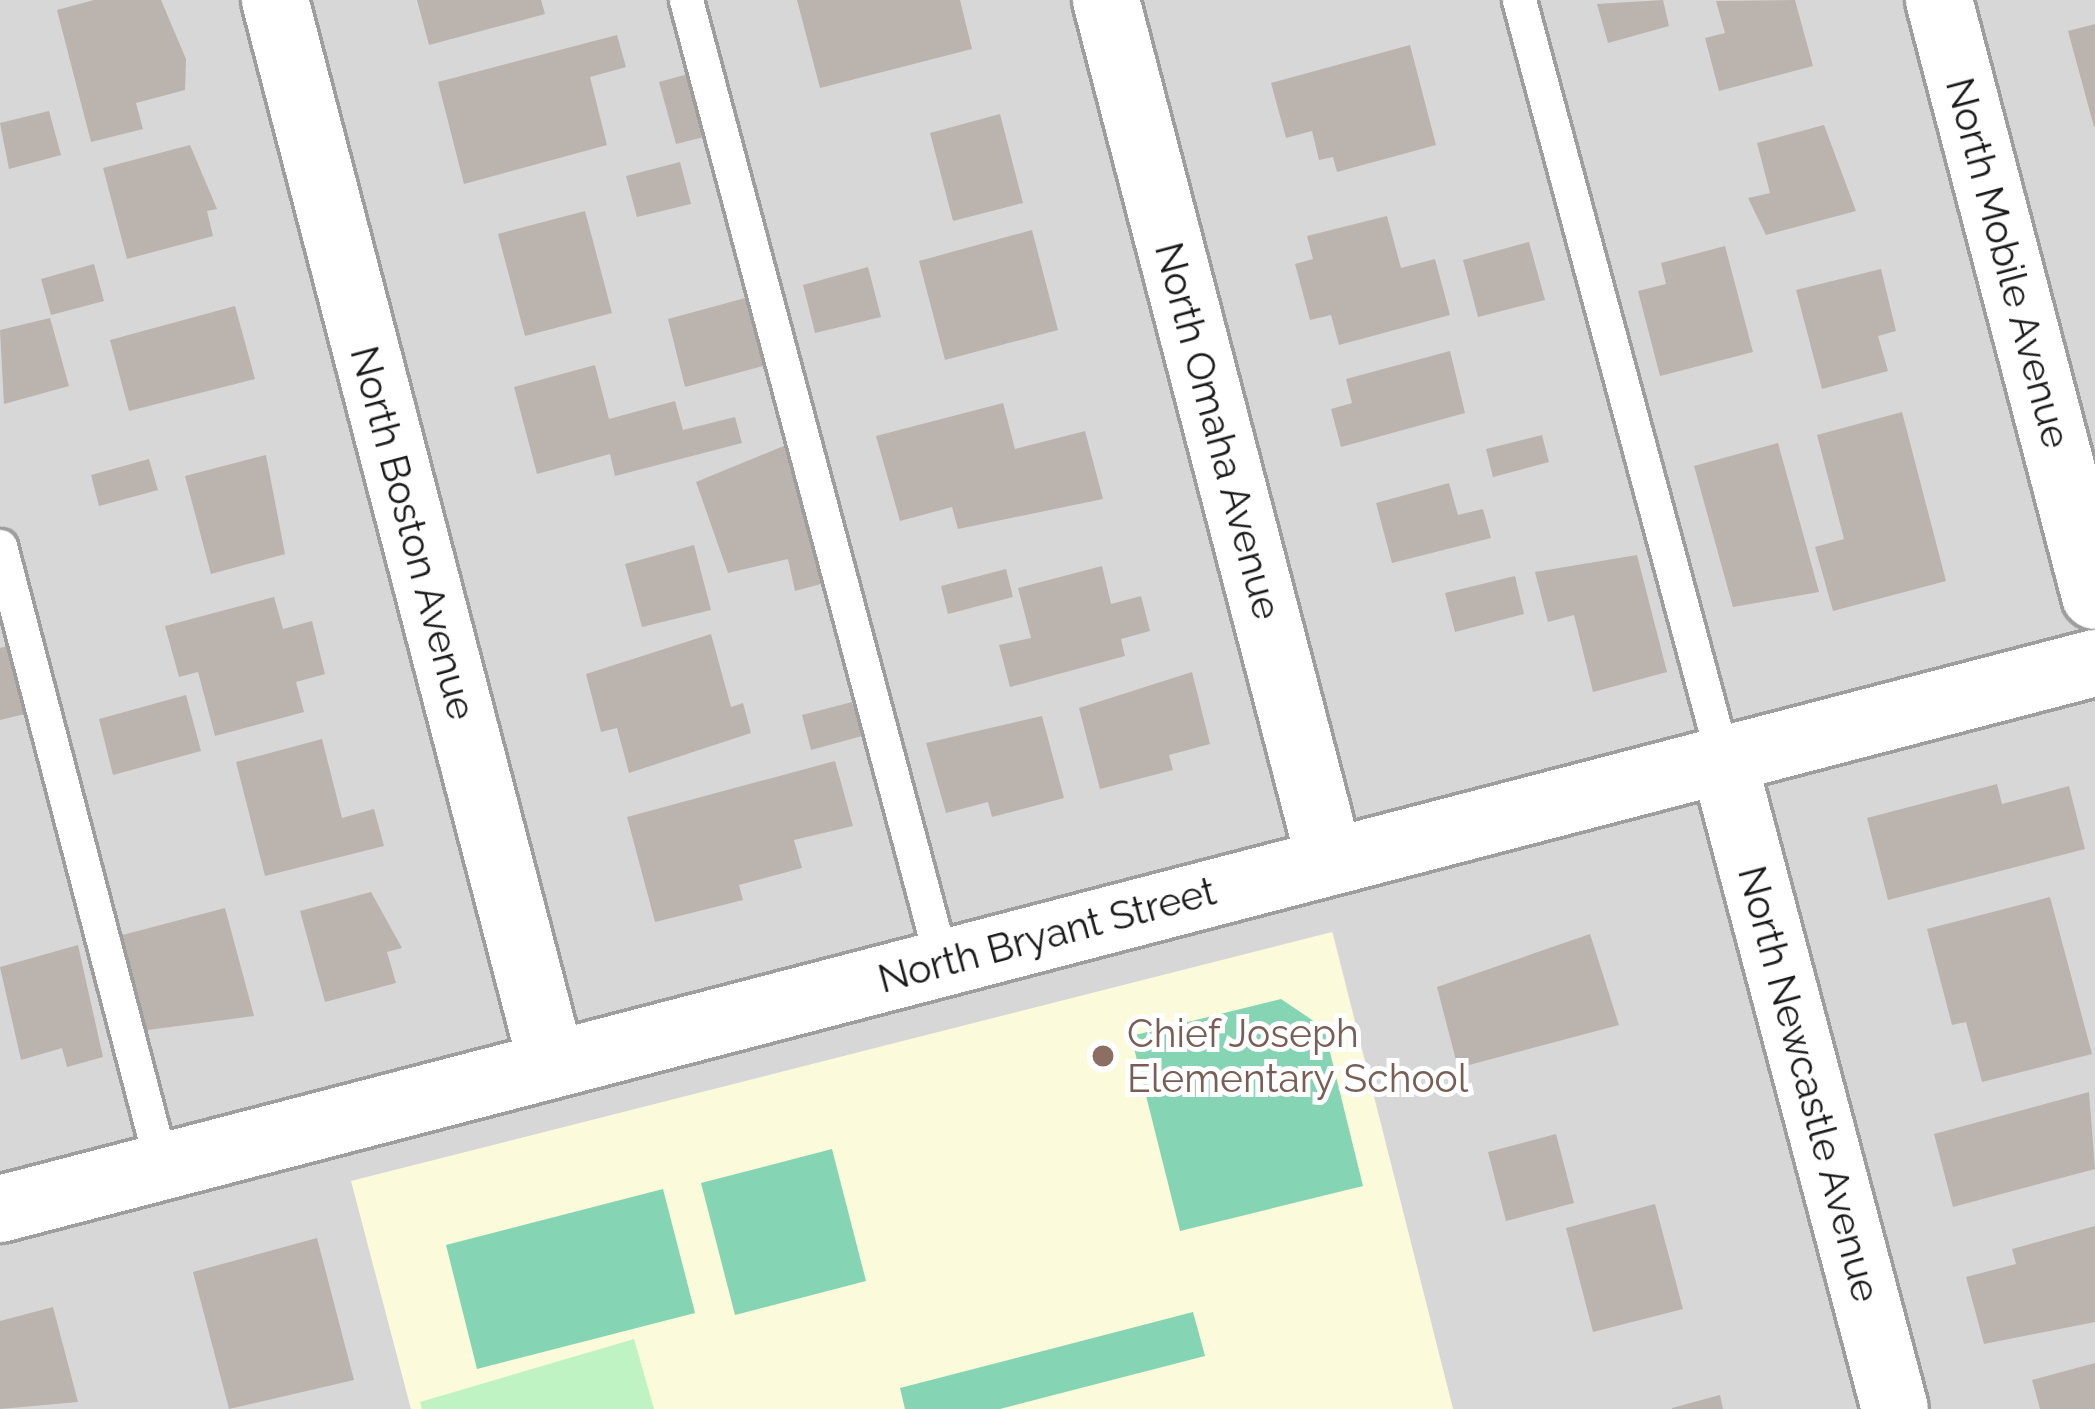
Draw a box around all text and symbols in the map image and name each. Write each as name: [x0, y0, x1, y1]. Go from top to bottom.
street label: North Mobile Avenue: [1936, 72, 2080, 454]
street label: North Omaha Avenue: [1145, 237, 1291, 625]
street label: North Boston Avenue: [340, 341, 486, 725]
street label: North Newcastle Avenue: [1728, 860, 1890, 1308]
street label: North Bryant Street: [873, 867, 1221, 1003]
place label: Chief Joseph Elementary School: [1127, 1011, 1469, 1102]
marker: Chief Joseph Elementary School: [1090, 1043, 1116, 1069]

